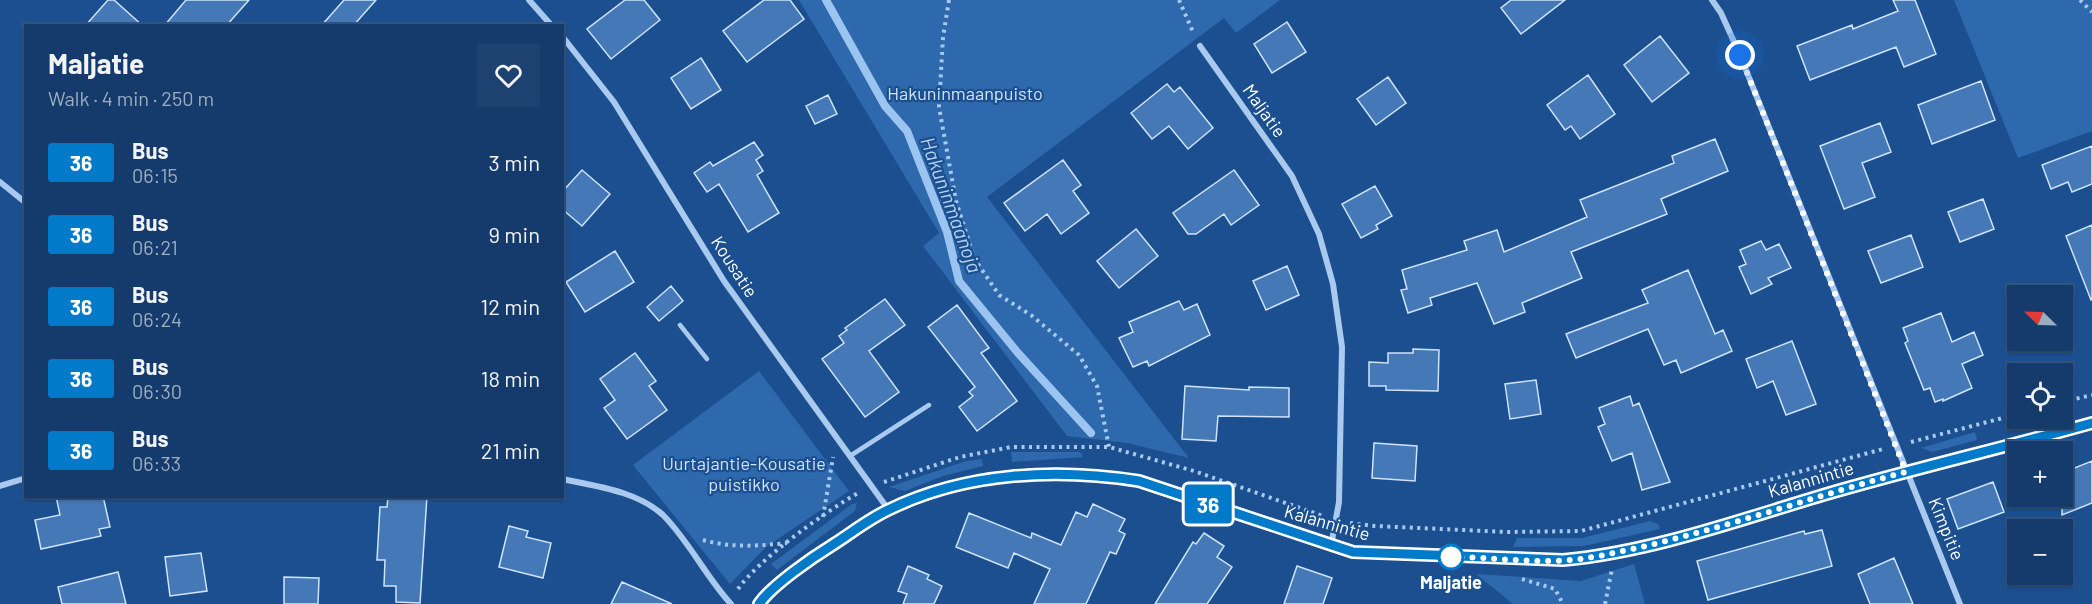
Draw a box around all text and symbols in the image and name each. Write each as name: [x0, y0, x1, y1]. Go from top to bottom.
your location: [1725, 40, 1755, 70]
button: heart: [477, 44, 540, 107]
text: Maljatie: [48, 46, 144, 80]
street label: Maljatie: [1238, 79, 1291, 142]
park label: Hakuninmaanpuisto: [887, 82, 1043, 104]
text: Walk · 4 min · 250 m: [48, 86, 214, 110]
water label: Hakuninmaanoja: [916, 133, 988, 276]
text: Bus: [132, 137, 169, 163]
text: 3 min: [489, 149, 540, 175]
text: 36: [70, 150, 92, 175]
text: 06:15: [132, 163, 178, 187]
text: Bus: [132, 209, 169, 235]
text: 9 min: [488, 221, 540, 247]
text: 36: [70, 222, 92, 247]
street label: Kousatie: [707, 232, 763, 301]
text: 06:21: [132, 235, 178, 259]
text: Bus: [132, 281, 169, 307]
north arrow: [2007, 285, 2073, 351]
map controls: [2007, 285, 2073, 585]
text: 12 min: [480, 293, 540, 319]
text: 36: [70, 294, 92, 319]
text: 06:24: [132, 307, 182, 331]
text: Bus: [132, 353, 169, 379]
button: locate: [2007, 363, 2073, 429]
text: 18 min: [481, 365, 540, 391]
text: 36: [70, 366, 92, 391]
text: 06:30: [132, 379, 182, 403]
text: Bus: [132, 425, 169, 451]
text: 21 min: [481, 437, 540, 463]
text: 36: [70, 438, 92, 463]
button: +: [2007, 441, 2073, 507]
text: 06:33: [132, 451, 181, 475]
park label: Uurtajantie-Kousatie puistikko: [662, 452, 826, 495]
street label: Kalannintie: [1765, 456, 1856, 502]
line badge: 36: [1181, 484, 1235, 524]
text: 36: [1197, 492, 1219, 517]
street label: Kimpitie: [1924, 494, 1969, 563]
street label: Kalannintie: [1282, 499, 1373, 545]
button: −: [2007, 519, 2073, 585]
marker: Maljatie: [1438, 544, 1464, 570]
place label: Maljatie: [1420, 571, 1482, 593]

